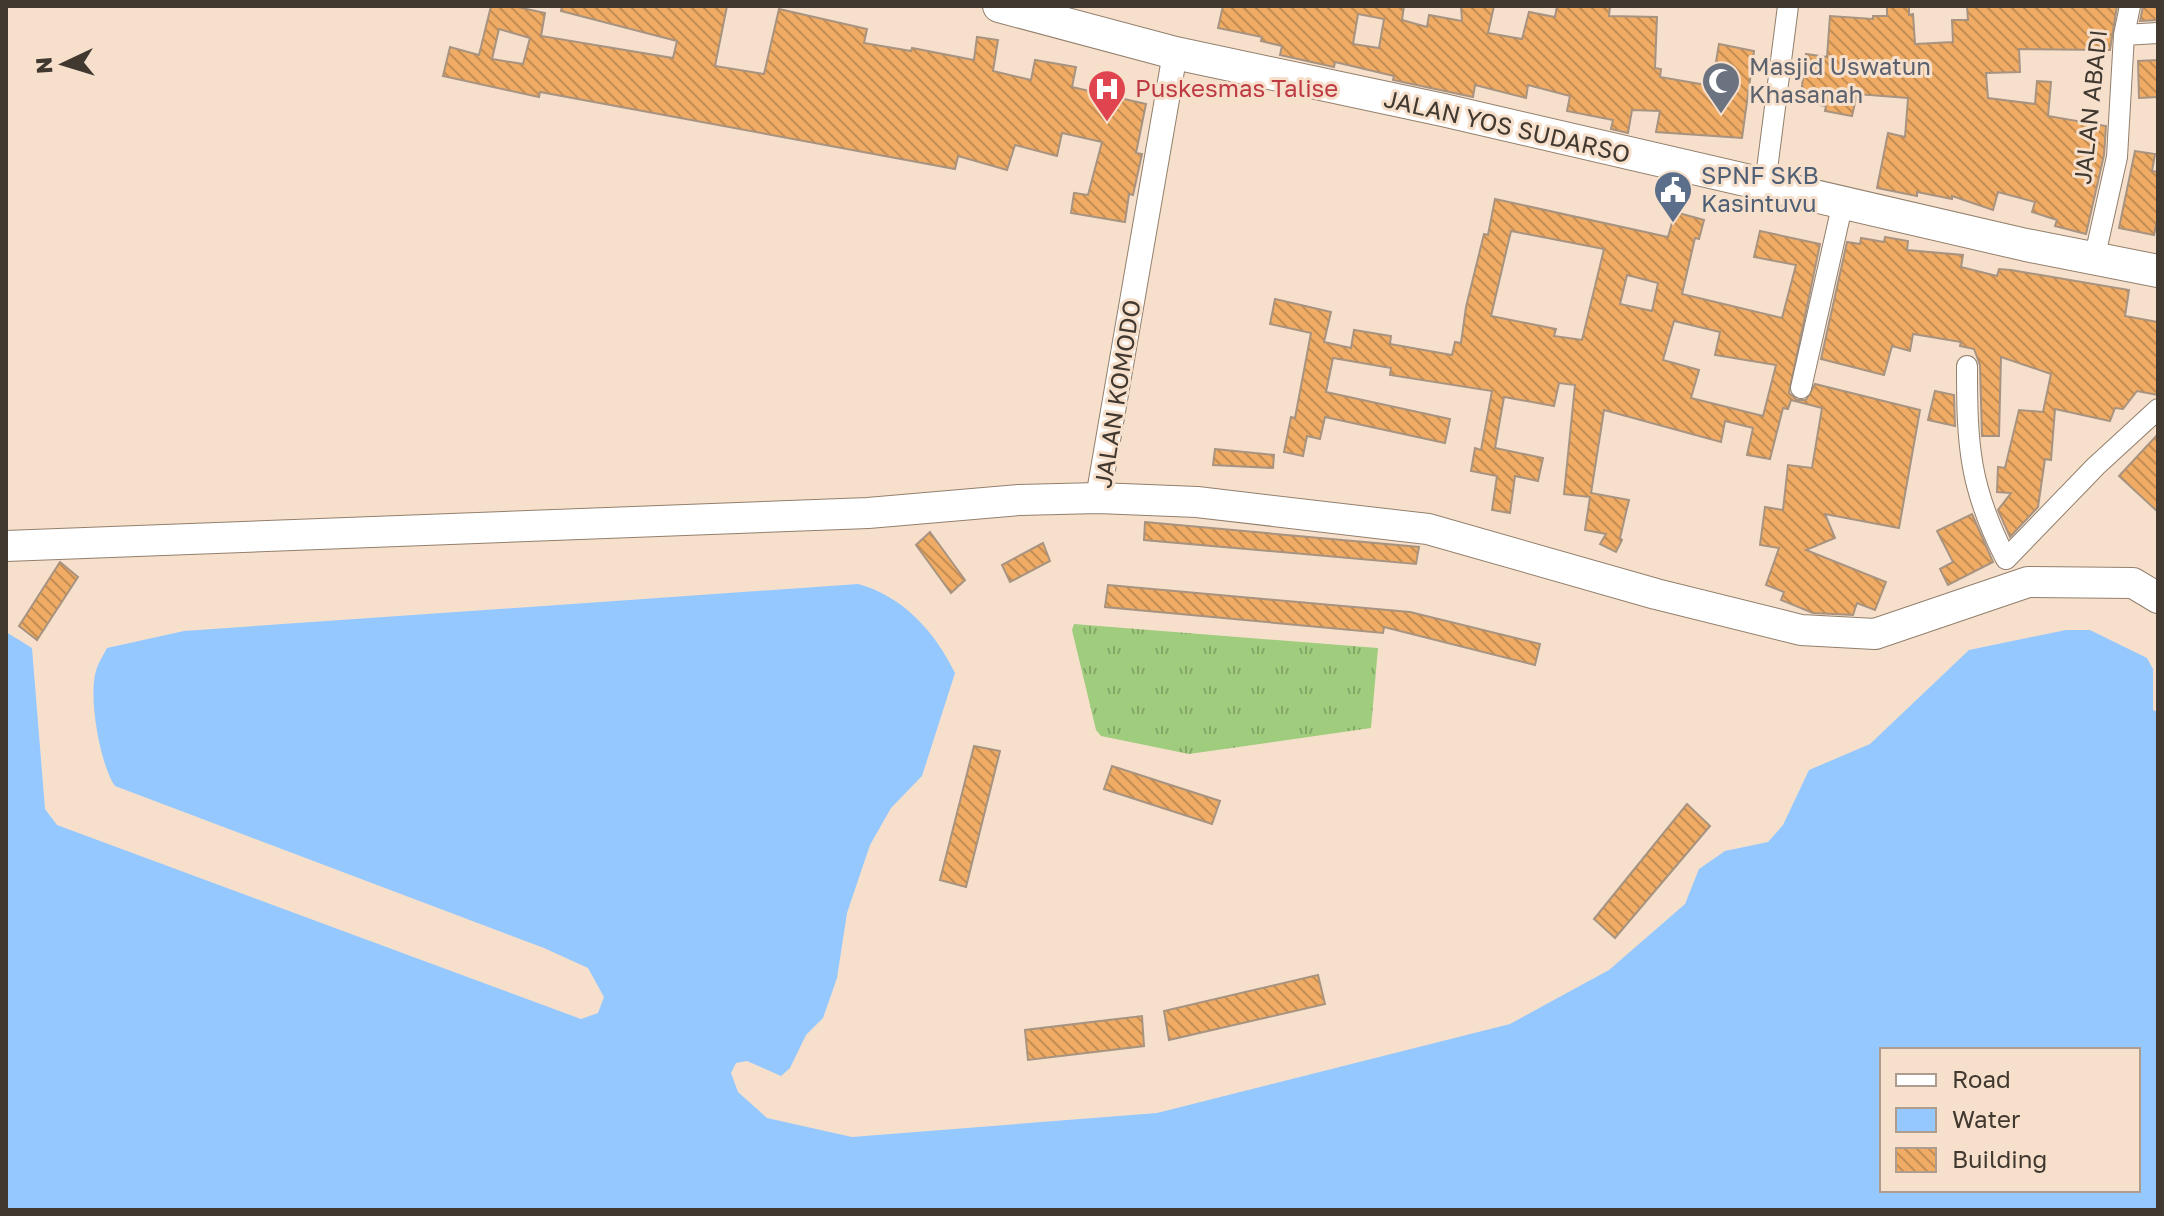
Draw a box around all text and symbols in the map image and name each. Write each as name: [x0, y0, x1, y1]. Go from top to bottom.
north arrow: [24, 24, 104, 104]
street label: JALAN ABADI: [2067, 28, 2112, 186]
place label: Masjid Uswatun Khasanah: [1749, 51, 1931, 108]
text: N: [29, 56, 58, 75]
mosque icon: Masjid Uswatun Khasanah: [1700, 60, 1742, 115]
hospital icon: Puskesmas Talise: [1086, 68, 1128, 123]
place label: Puskesmas Talise: [1135, 73, 1338, 102]
street label: JALAN YOS SUDARSO: [1381, 83, 1633, 168]
place label: SPNF SKB Kasintuvu: [1701, 160, 1819, 217]
public building icon: SPNF SKB Kasintuvu: [1652, 169, 1694, 224]
street label: JALAN KOMODO: [1087, 298, 1146, 490]
legend: [1880, 1048, 2140, 1192]
text: Road: [1952, 1064, 2011, 1093]
text: Water: [1952, 1104, 2020, 1133]
text: Building: [1952, 1144, 2047, 1173]

